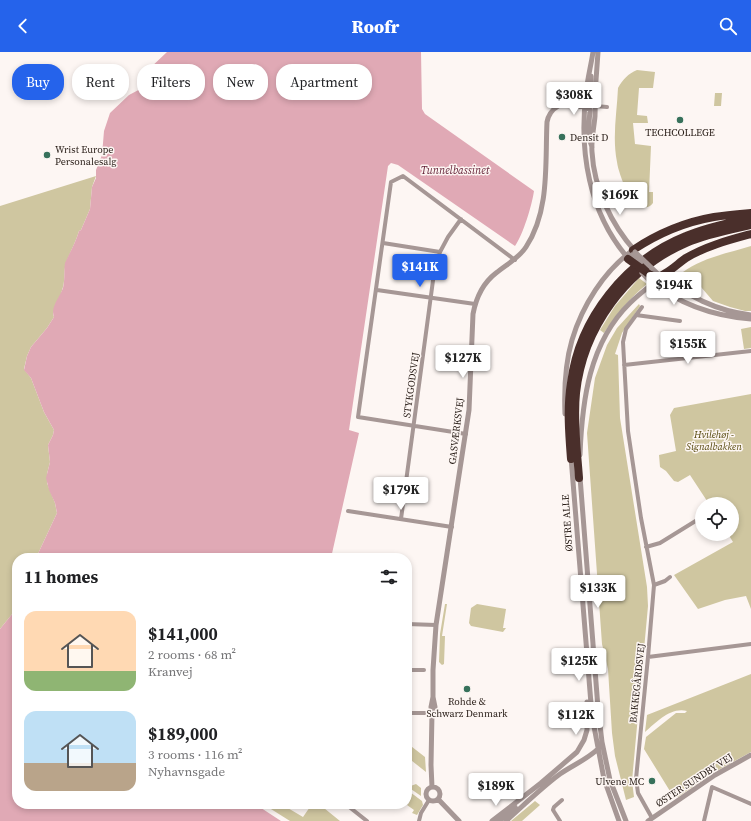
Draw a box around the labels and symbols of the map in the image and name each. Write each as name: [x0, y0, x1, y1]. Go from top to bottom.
pin: $308K: [546, 82, 602, 116]
marker: TECHCOLLEGE: [675, 115, 685, 125]
place label: TECHCOLLEGE: [645, 126, 715, 139]
place label: Densit D: [570, 131, 608, 144]
marker: Densit D: [557, 132, 567, 142]
place label: Wrist Europe Personalesalg: [55, 143, 116, 168]
marker: Wrist Europe Personalesalg: [42, 150, 52, 160]
water label: Tunnelbassinet: [421, 163, 490, 178]
pin: $169K: [592, 182, 648, 216]
pin: $141K: [392, 254, 448, 288]
pin: $194K: [646, 272, 702, 306]
pin: $155K: [660, 331, 716, 365]
pin: $127K: [435, 345, 491, 379]
street label: STYKGODSVEJ: [400, 351, 422, 419]
street label: GASVÆRKSVEJ: [445, 397, 467, 465]
park label: Hvilehøj - Signalbakken: [686, 428, 742, 453]
pin: $179K: [373, 477, 429, 511]
street label: ØSTRE ALLE: [559, 494, 575, 552]
pin: $133K: [570, 575, 626, 609]
street label: BAKKEGÅRDSVEJ: [626, 642, 648, 724]
pin: $125K: [551, 648, 607, 682]
marker: Rohde & Schwarz Denmark: [462, 684, 472, 694]
place label: Rohde & Schwarz Denmark: [426, 695, 508, 720]
pin: $112K: [548, 702, 604, 736]
street label: ØSTER SUNDBY VEJ: [653, 750, 735, 810]
pin: $189K: [468, 773, 524, 807]
place label: Ulvene MC: [595, 775, 644, 788]
marker: Ulvene MC: [647, 776, 657, 786]

